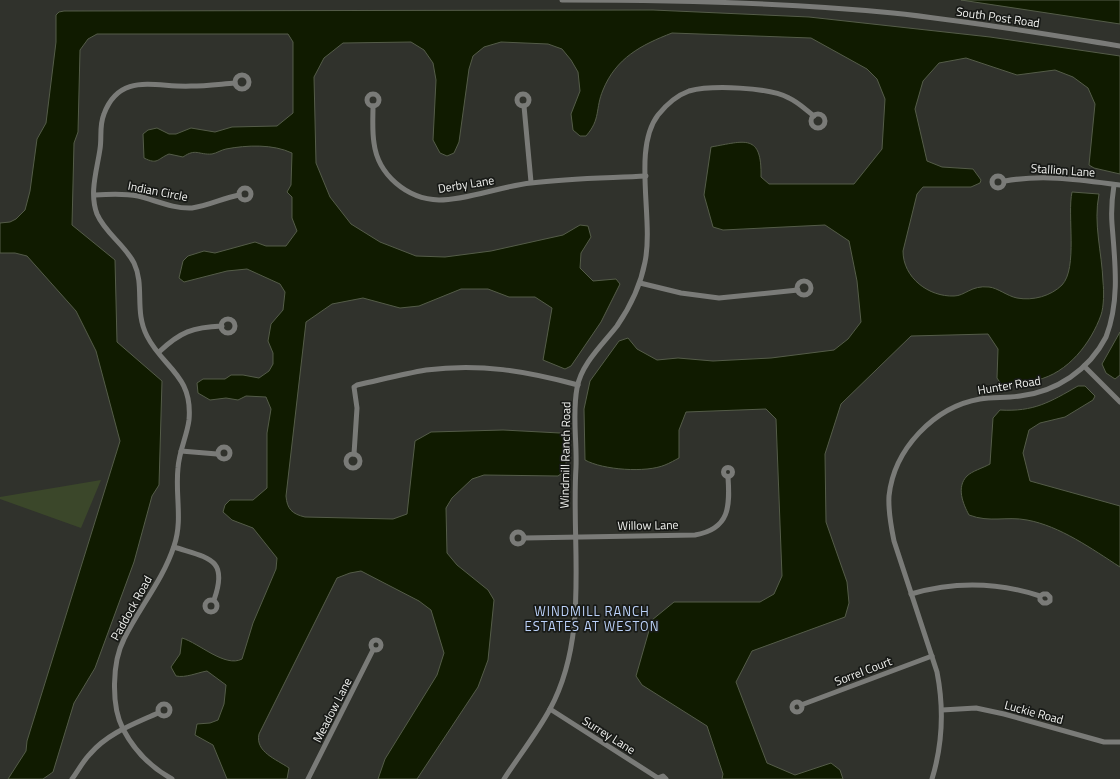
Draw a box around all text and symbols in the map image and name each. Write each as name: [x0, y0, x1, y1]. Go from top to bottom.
street label: South Post Road: [955, 2, 1041, 32]
street label: Stallion Lane: [1030, 158, 1096, 182]
street label: Derby Lane: [436, 170, 496, 198]
street label: Indian Circle: [126, 176, 190, 206]
street label: Hunter Road: [976, 371, 1042, 399]
street label: Windmill Ranch Road: [555, 401, 575, 509]
street label: Willow Lane: [617, 515, 679, 535]
street label: Paddock Road: [105, 572, 157, 644]
district label: WINDMILL RANCH ESTATES AT WESTON: [525, 601, 659, 636]
street label: Sorrel Court: [832, 651, 895, 691]
street label: Meadow Lane: [307, 674, 357, 746]
street label: Luckie Road: [1002, 695, 1066, 729]
street label: Surrey Lane: [579, 711, 639, 759]

